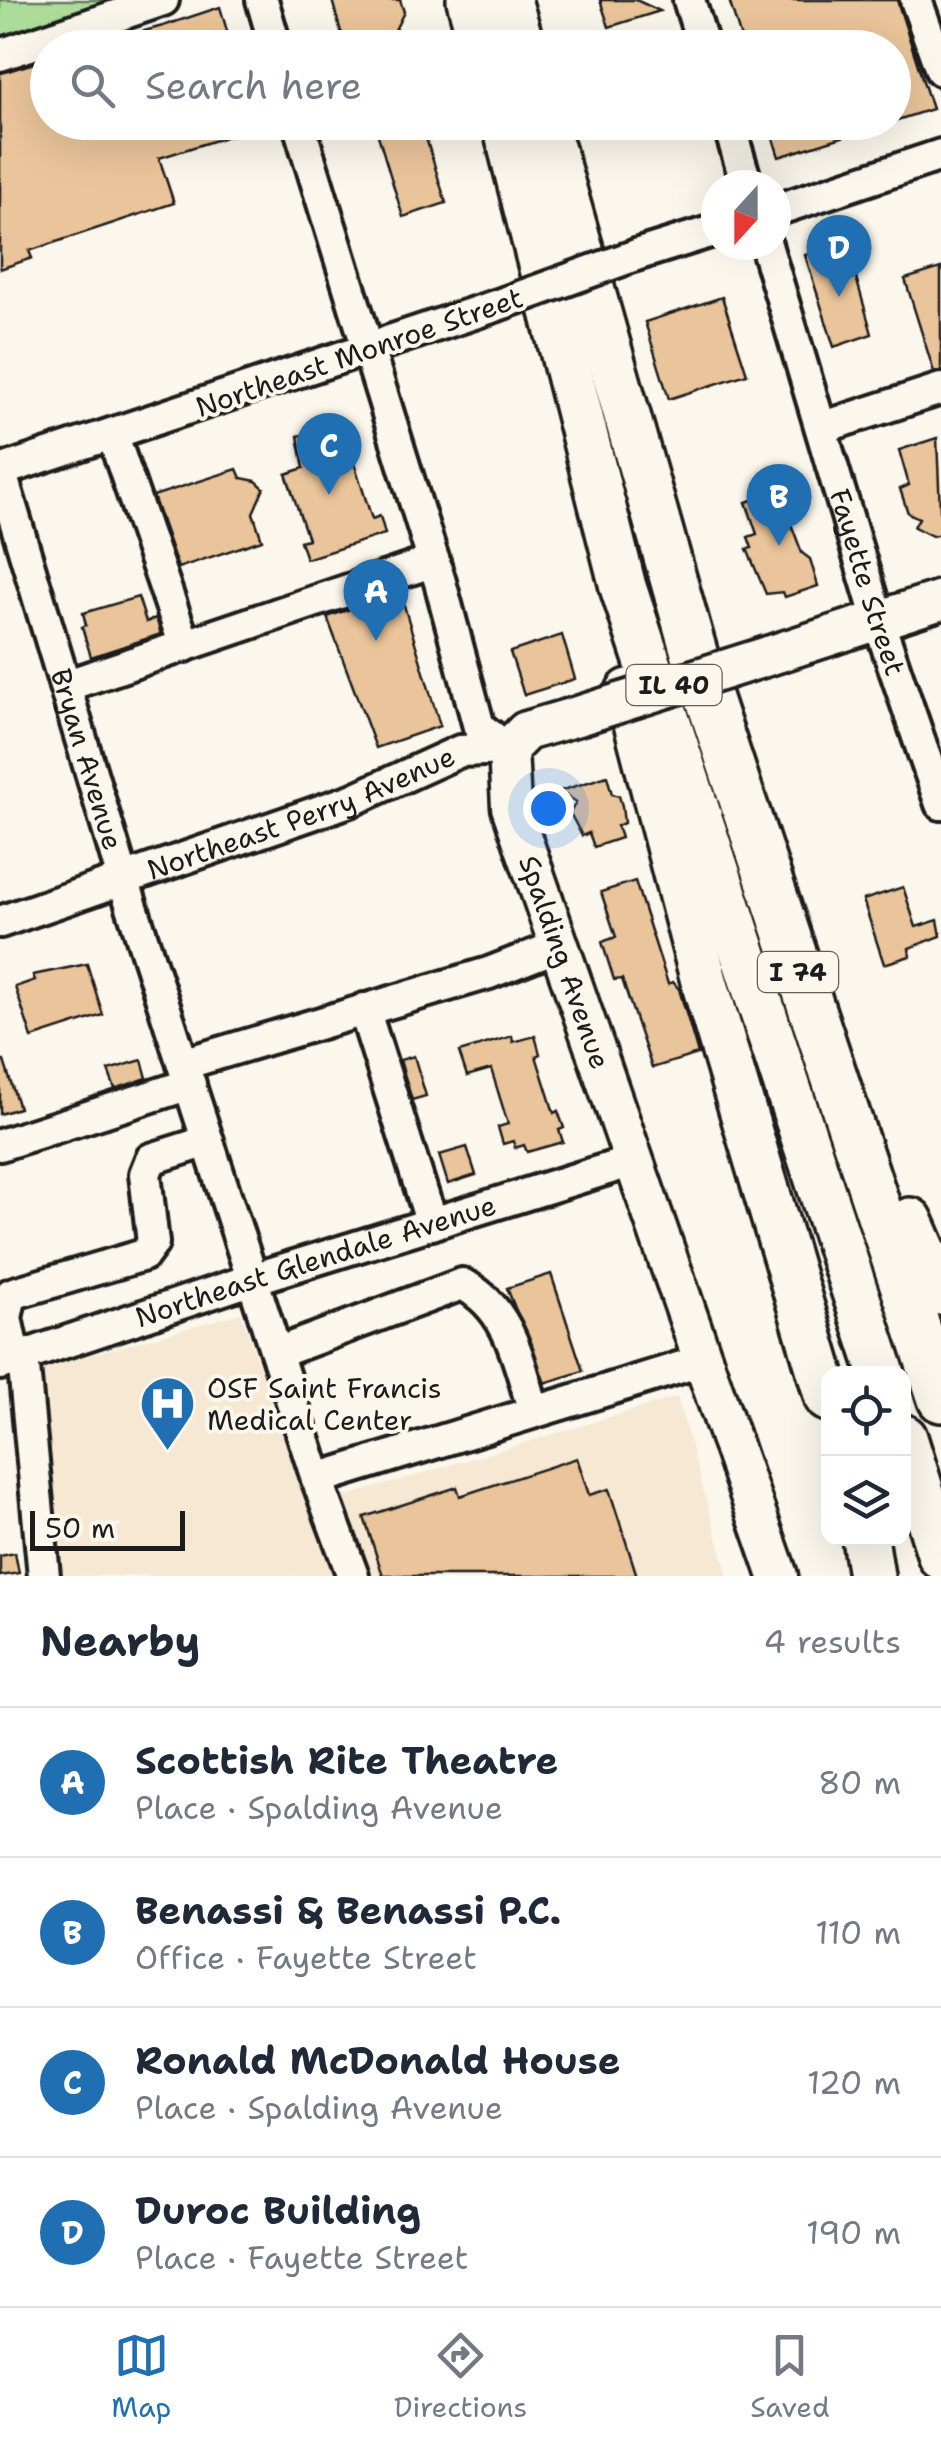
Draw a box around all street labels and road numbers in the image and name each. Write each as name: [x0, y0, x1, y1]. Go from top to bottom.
street label: Northeast Monroe Street: [190, 278, 528, 426]
street label: Fayette Street: [821, 484, 915, 680]
street label: Bryan Avenue: [42, 664, 132, 854]
road number: IL 40: [626, 665, 722, 705]
street label: Northeast Perry Avenue: [142, 737, 461, 889]
street label: Spalding Avenue: [510, 850, 619, 1074]
road number: I 74: [758, 952, 838, 992]
street label: Northeast Glendale Avenue: [130, 1186, 501, 1336]

